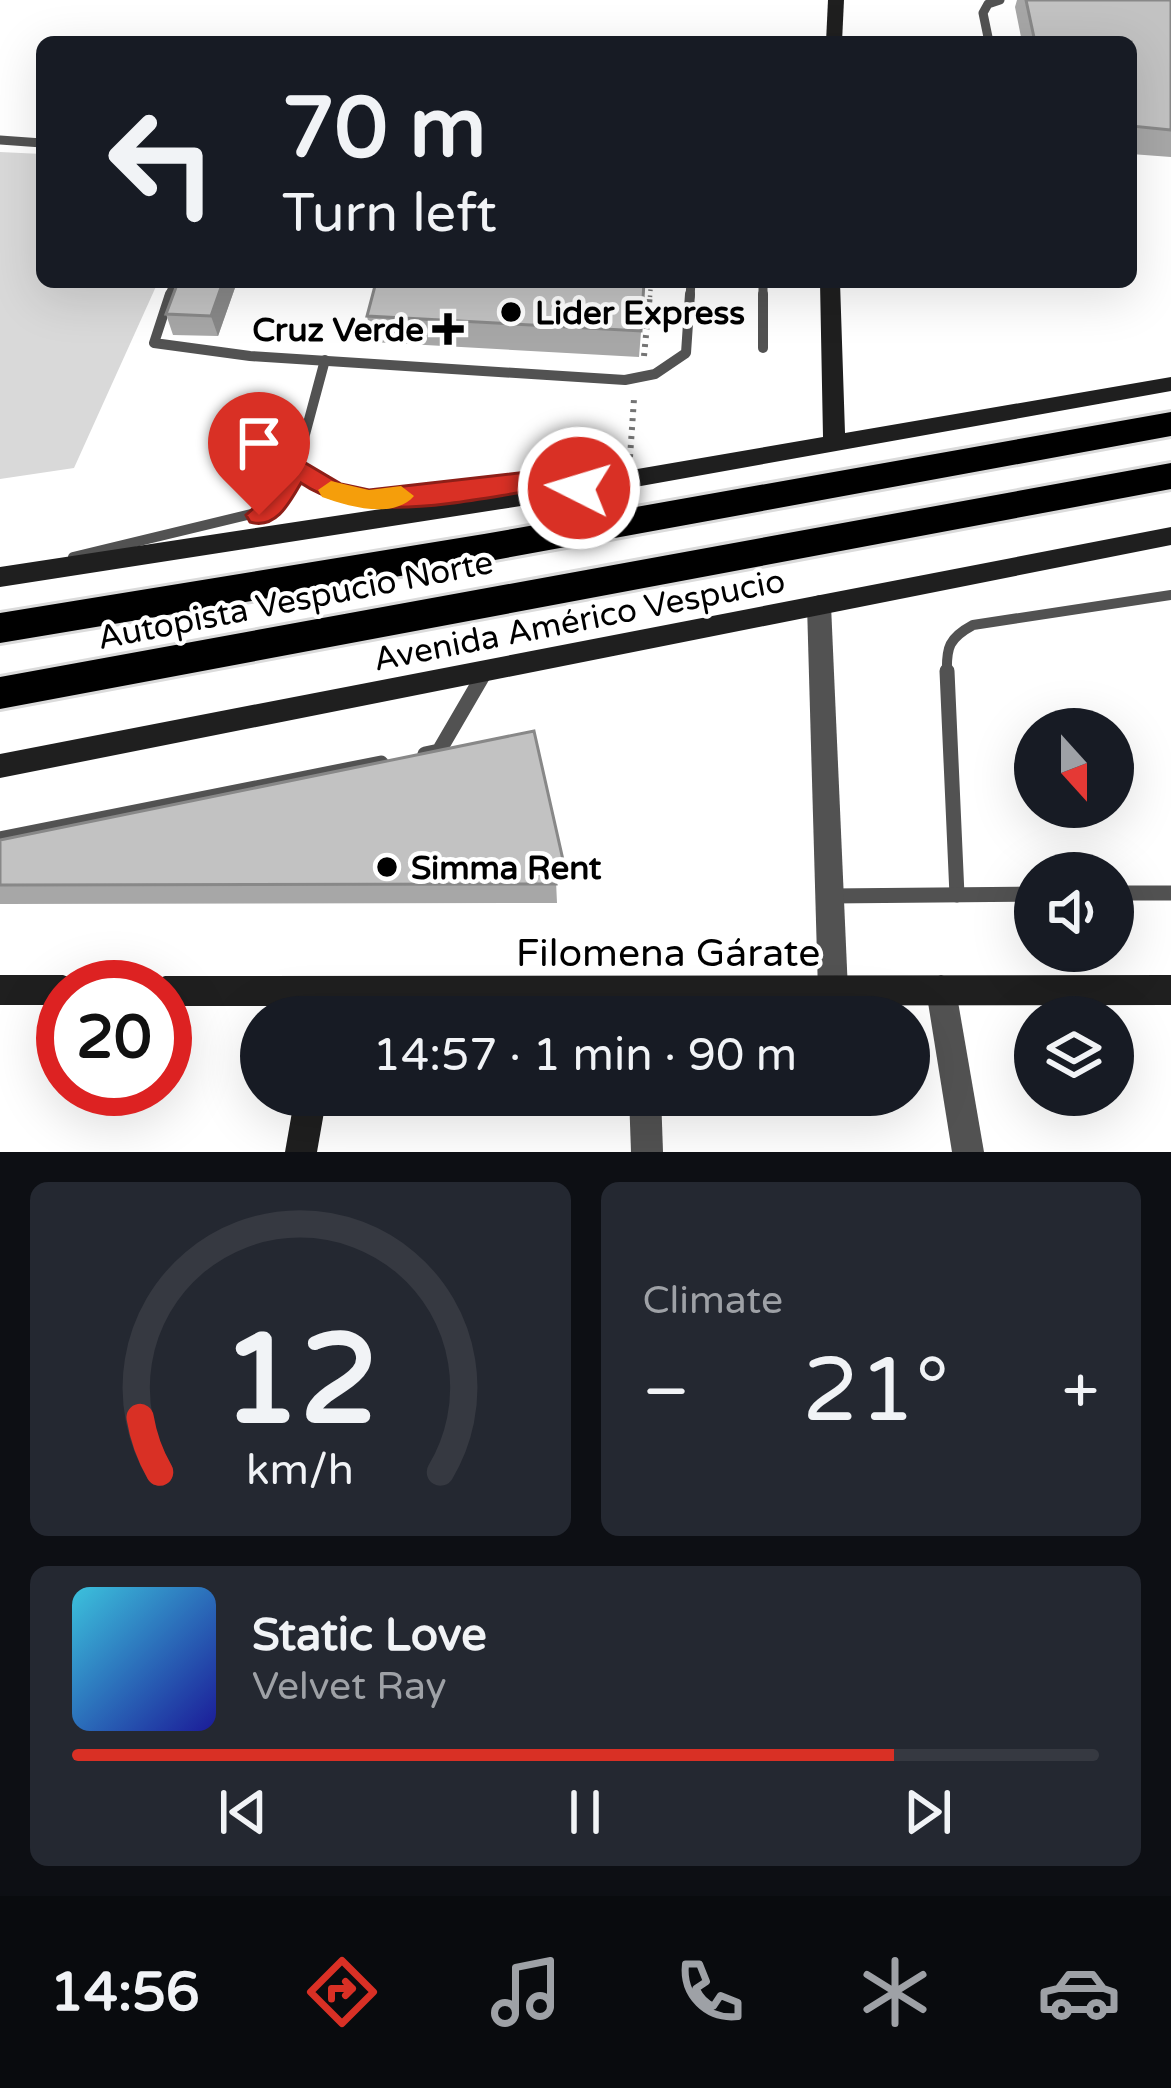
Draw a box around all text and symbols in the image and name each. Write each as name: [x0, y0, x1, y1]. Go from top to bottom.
text: 70 m: [282, 79, 486, 180]
icon: left: [84, 84, 240, 240]
text: Turn left: [282, 181, 497, 246]
place label: Lider Express: [535, 294, 745, 333]
marker: Lider Express: [498, 299, 524, 325]
place label: Cruz Verde: [252, 311, 424, 350]
marker: Cruz Verde: [435, 316, 461, 342]
pin: [208, 392, 310, 515]
icon: arrive: [226, 410, 292, 476]
position arrow: [516, 425, 642, 551]
street label: Autopista Vespucio Norte: [94, 543, 496, 658]
street label: Avenida Américo Vespucio: [370, 561, 788, 680]
north arrow: [1014, 708, 1134, 828]
map controls: [1014, 708, 1134, 1116]
place label: Simma Rent: [411, 849, 602, 888]
button: sound: [1014, 852, 1134, 972]
marker: Simma Rent: [374, 854, 400, 880]
street label: Filomena Gárate: [516, 930, 820, 977]
speed limit sign: 20: [36, 960, 192, 1116]
button: layers: [1014, 996, 1134, 1116]
text: 14:57 · 1 min · 90 m: [373, 1029, 797, 1083]
text: Climate: [643, 1277, 783, 1324]
text: 12: [222, 1306, 379, 1457]
text: 21°: [802, 1337, 949, 1446]
text: −: [643, 1352, 690, 1432]
text: +: [1062, 1352, 1099, 1432]
text: km/h: [246, 1445, 354, 1496]
text: Static Love: [252, 1609, 487, 1663]
text: Velvet Ray: [252, 1663, 447, 1710]
icon: previous: [210, 1779, 276, 1845]
icon: pause: [552, 1779, 618, 1845]
icon: next: [895, 1779, 961, 1845]
icon: directions: [300, 1950, 384, 2034]
icon: music: [484, 1950, 568, 2034]
icon: phone: [668, 1950, 752, 2034]
icon: climate: [853, 1950, 937, 2034]
icon: car: [1037, 1950, 1121, 2034]
text: 14:56: [50, 1960, 200, 2025]

